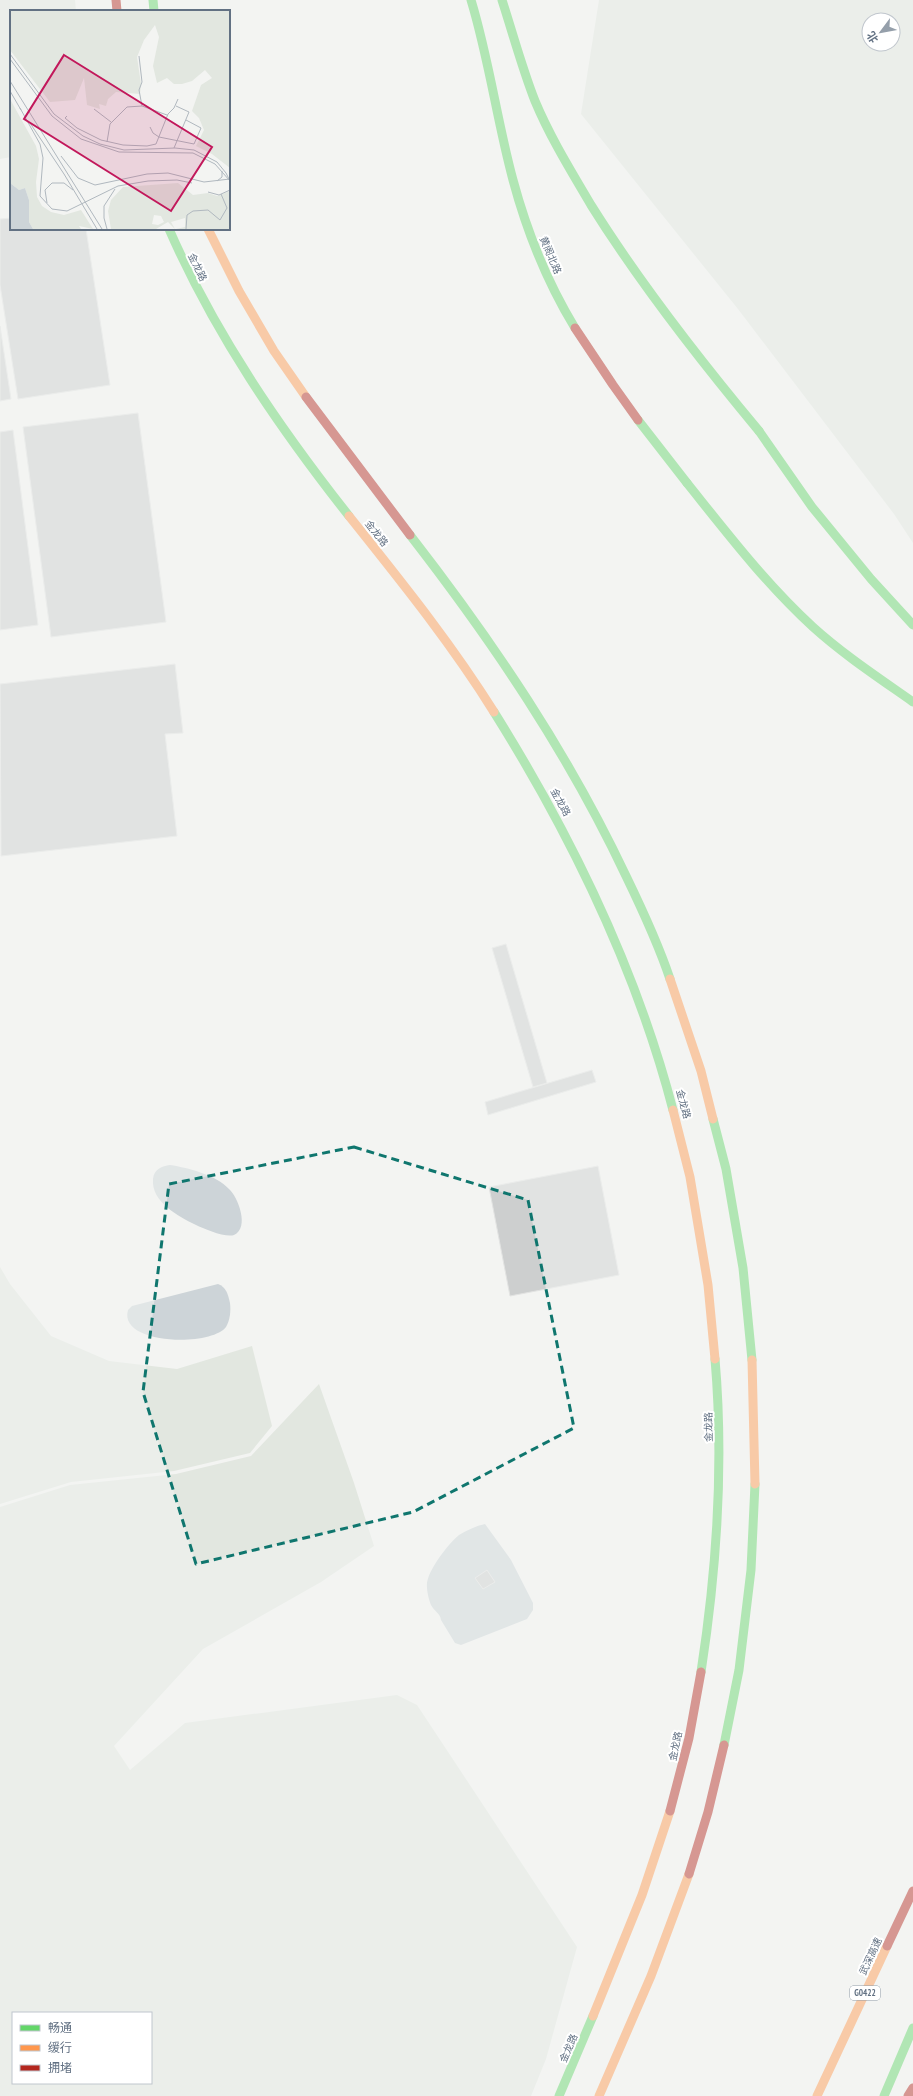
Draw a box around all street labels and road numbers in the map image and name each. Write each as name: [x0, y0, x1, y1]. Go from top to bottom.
street label: 黄阁北路: [537, 234, 564, 276]
street label: 金龙路: [185, 251, 210, 284]
street label: 金龙路: [362, 517, 391, 549]
street label: 金龙路: [548, 786, 574, 819]
street label: 金龙路: [673, 1088, 694, 1120]
street label: 金龙路: [702, 1412, 715, 1442]
street label: 金龙路: [666, 1730, 685, 1762]
street label: 武深高速: [856, 1935, 885, 1977]
road number: G0422: [850, 1986, 880, 2000]
street label: 金龙路: [557, 2032, 580, 2065]

